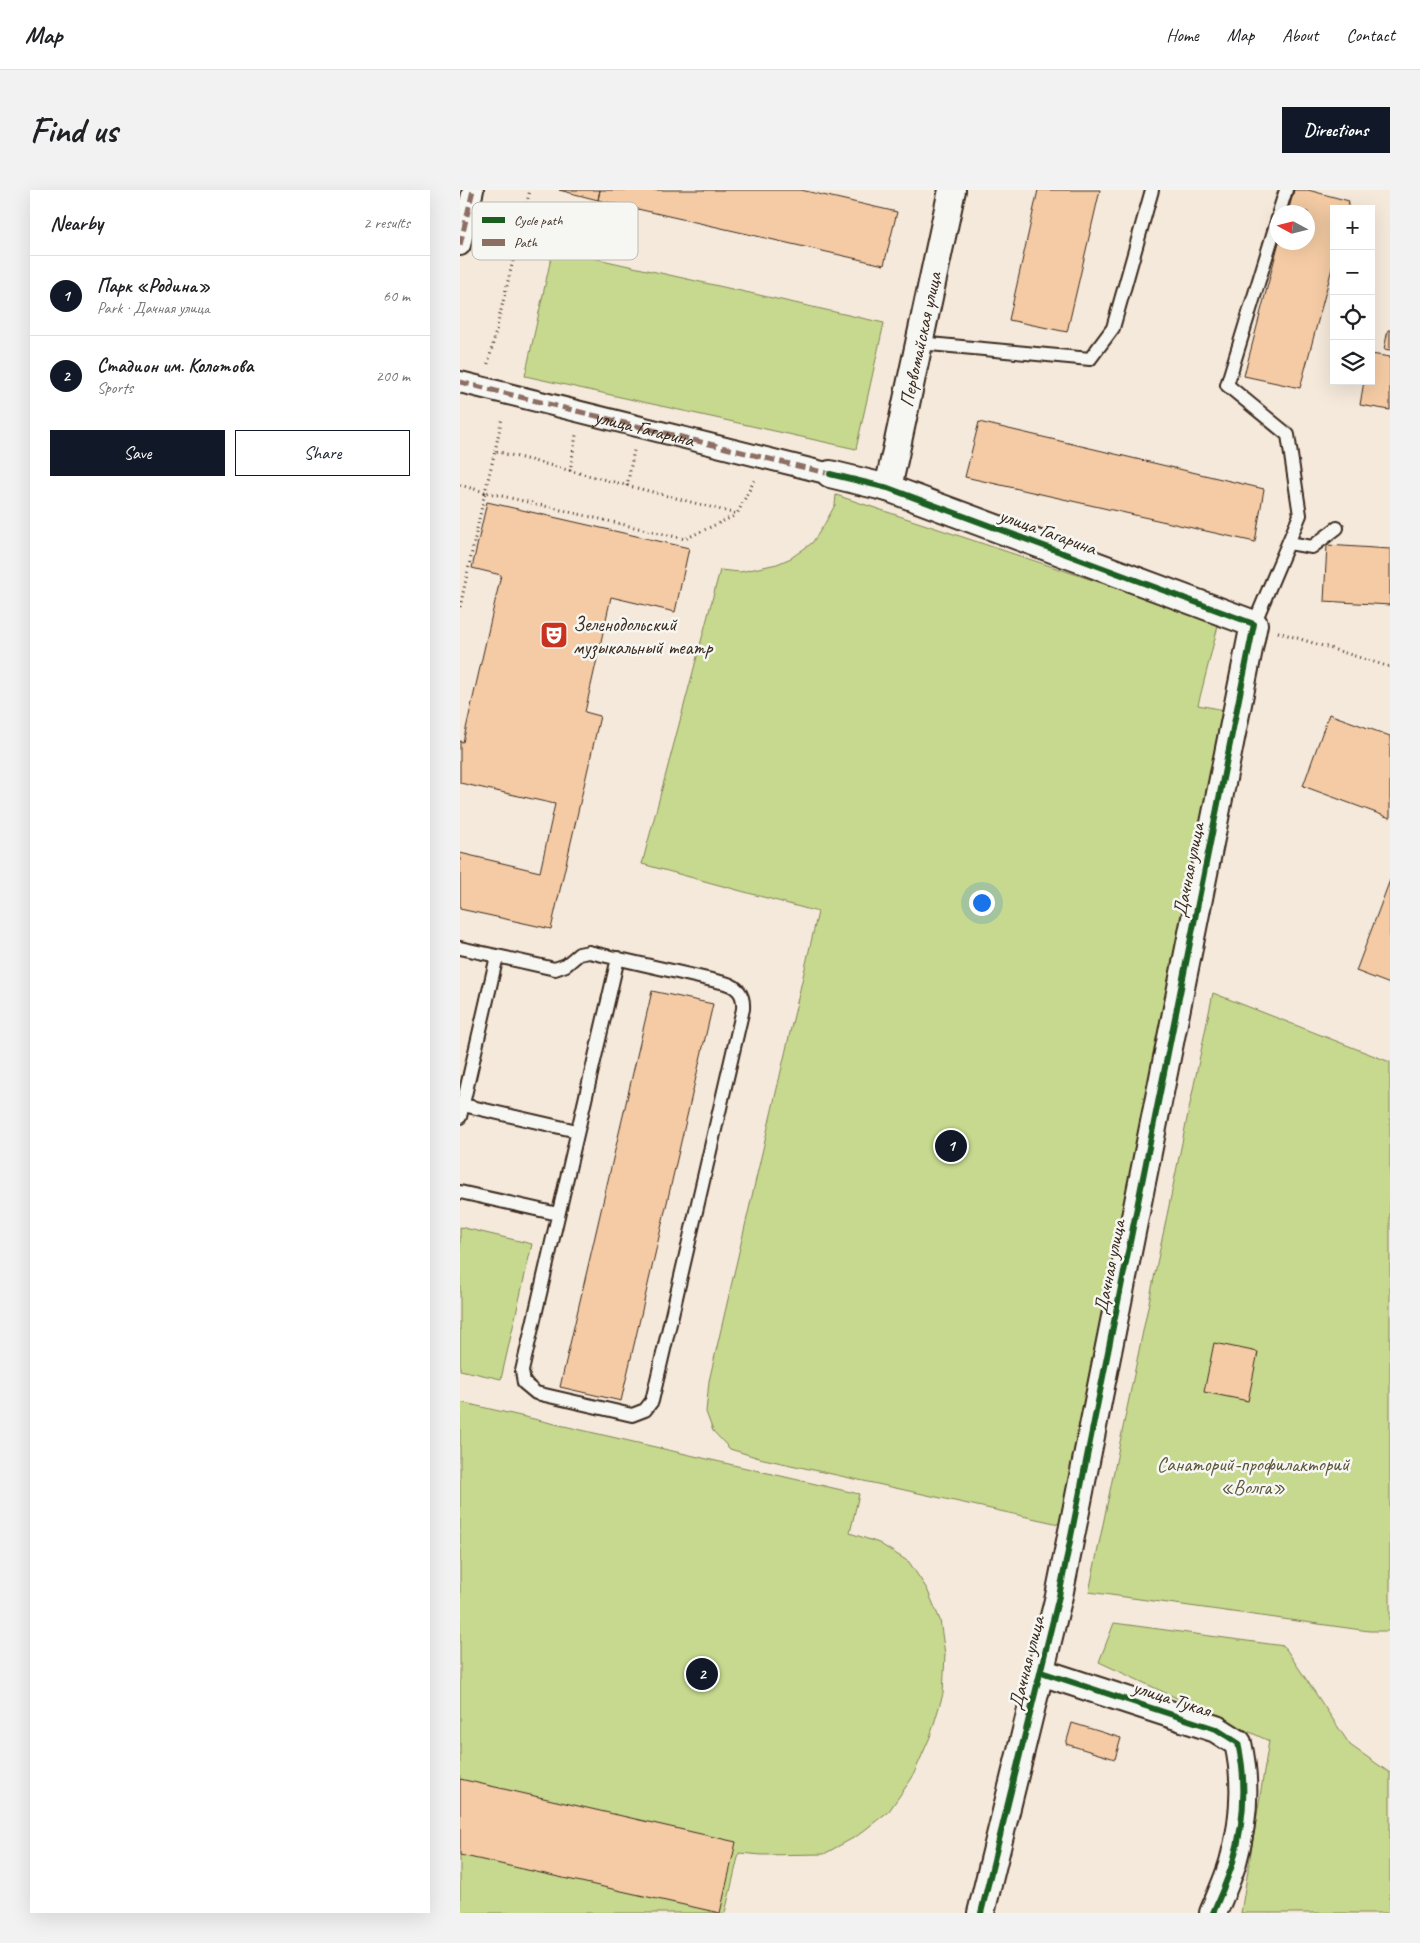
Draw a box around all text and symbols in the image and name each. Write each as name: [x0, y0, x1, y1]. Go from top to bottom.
text: Map: [25, 20, 62, 50]
text: Home: [1166, 24, 1199, 46]
text: Map: [1227, 24, 1254, 46]
text: About: [1282, 24, 1318, 46]
text: Contact: [1346, 24, 1395, 46]
button: Directions: [1282, 107, 1390, 153]
text: Find us: [30, 108, 117, 153]
legend: [472, 202, 638, 260]
north arrow: [1270, 205, 1315, 250]
map controls: [1330, 205, 1375, 385]
button: +: [1330, 205, 1375, 250]
text: Nearby: [50, 210, 103, 236]
text: Cycle path: [514, 212, 563, 229]
text: 2 results: [363, 213, 410, 233]
text: Path: [514, 234, 538, 251]
button: −: [1330, 250, 1375, 295]
street label: Первомайская улица: [894, 268, 947, 409]
text: Парк «Родина»: [97, 274, 210, 298]
text: 1: [62, 286, 70, 306]
text: 60 m: [383, 286, 410, 306]
button: locate: [1330, 295, 1375, 340]
text: Park · Дачная улица: [97, 298, 210, 318]
button: layers: [1330, 340, 1375, 385]
text: Стадион им. Колотова: [97, 354, 253, 378]
text: 2: [62, 366, 70, 386]
text: 200 m: [376, 366, 410, 386]
text: Sports: [97, 378, 133, 398]
street label: улица Гагарина: [591, 404, 698, 453]
button: Save: [50, 430, 225, 476]
button: Share: [235, 430, 410, 476]
street label: улица Гагарина: [995, 502, 1101, 561]
place label: Зеленодольский музыкальный театр: [573, 612, 714, 660]
theatre icon: Зеленодольский музыкальный театр: [539, 620, 569, 650]
street label: Дачная улица: [1167, 819, 1210, 919]
your location: [969, 890, 995, 916]
pin: 1: [935, 1127, 967, 1165]
street label: Дачная улица: [1088, 1216, 1131, 1316]
park label: Санаторий-профилакторий «Волга»: [1157, 1452, 1351, 1500]
street label: Дачная улица: [1003, 1612, 1051, 1713]
pin: 2: [686, 1655, 718, 1693]
street label: улица Тукая: [1129, 1674, 1216, 1723]

